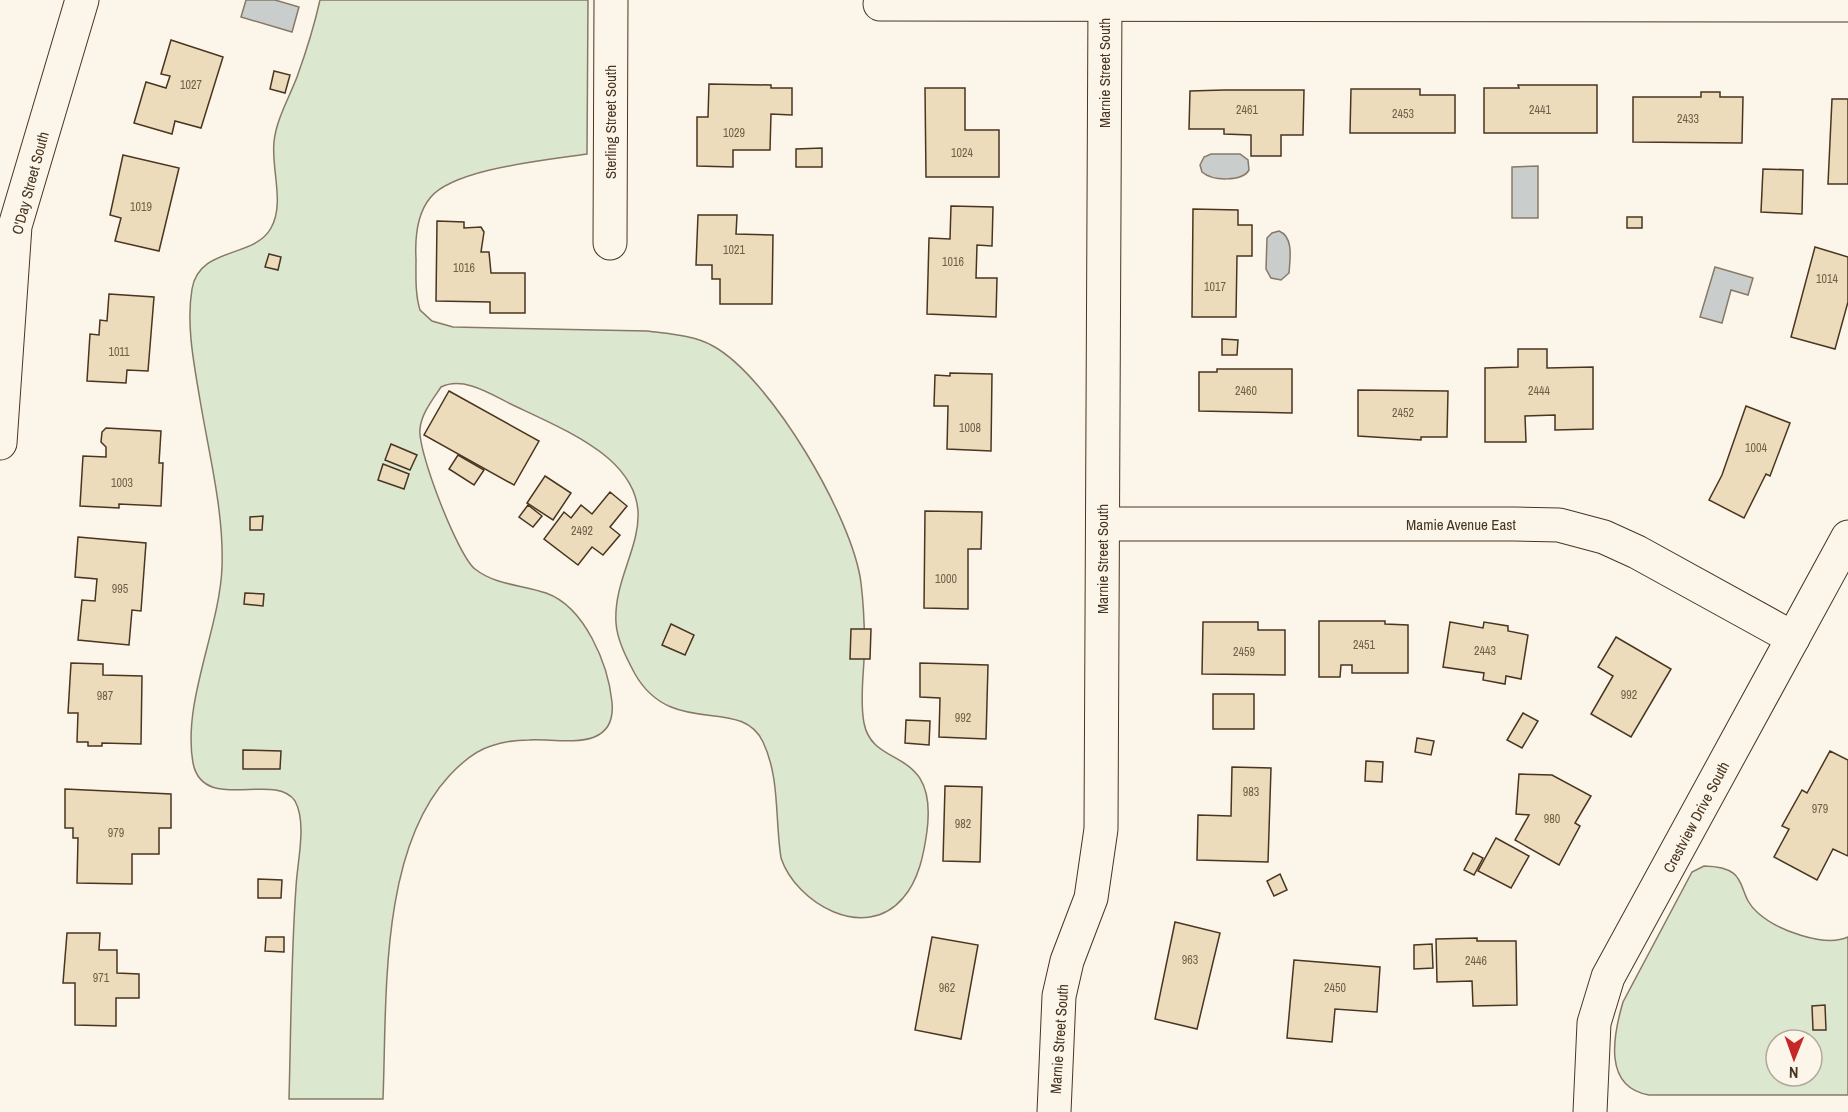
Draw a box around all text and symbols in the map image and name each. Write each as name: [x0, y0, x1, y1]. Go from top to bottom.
street label: Marnie Street South: [1094, 18, 1115, 128]
street label: Sterling Street South: [600, 65, 621, 179]
house number: 1027: [180, 77, 202, 93]
house number: 2461: [1236, 102, 1258, 118]
house number: 2441: [1529, 102, 1551, 118]
house number: 2453: [1392, 106, 1414, 122]
house number: 2433: [1677, 111, 1699, 127]
house number: 1029: [723, 125, 745, 141]
street label: O'Day Street South: [6, 129, 54, 237]
house number: 1024: [951, 145, 973, 161]
house number: 1019: [130, 199, 152, 215]
house number: 1021: [723, 242, 745, 258]
house number: 1016: [942, 254, 964, 270]
house number: 1016: [453, 260, 475, 276]
house number: 1014: [1816, 271, 1838, 287]
house number: 1017: [1204, 279, 1226, 295]
house number: 1011: [108, 344, 130, 360]
house number: 2460: [1235, 383, 1257, 399]
house number: 2444: [1528, 383, 1550, 399]
house number: 2452: [1392, 405, 1414, 421]
house number: 1008: [959, 420, 981, 436]
house number: 1004: [1745, 440, 1767, 456]
house number: 1003: [111, 475, 133, 491]
street label: Marnie Street South: [1092, 504, 1113, 614]
street label: Mamie Avenue East: [1406, 514, 1517, 535]
house number: 2492: [571, 523, 593, 539]
house number: 1000: [935, 571, 957, 587]
house number: 995: [112, 581, 129, 597]
house number: 2451: [1353, 637, 1375, 653]
house number: 2443: [1474, 643, 1496, 659]
house number: 2459: [1233, 644, 1255, 660]
house number: 992: [1621, 687, 1637, 703]
house number: 987: [97, 688, 114, 704]
house number: 992: [955, 710, 971, 726]
street label: Crestview Drive South: [1658, 758, 1734, 876]
house number: 983: [1243, 784, 1259, 800]
house number: 979: [1812, 801, 1828, 817]
house number: 980: [1544, 811, 1560, 827]
house number: 982: [955, 816, 971, 832]
house number: 979: [108, 825, 124, 841]
house number: 963: [1182, 952, 1198, 968]
house number: 2446: [1465, 953, 1487, 969]
house number: 971: [93, 970, 110, 986]
house number: 962: [939, 980, 955, 996]
house number: 2450: [1324, 980, 1346, 996]
street label: Marnie Street South: [1045, 983, 1073, 1095]
north arrow: [1764, 1028, 1824, 1088]
text: N: [1789, 1062, 1799, 1084]

